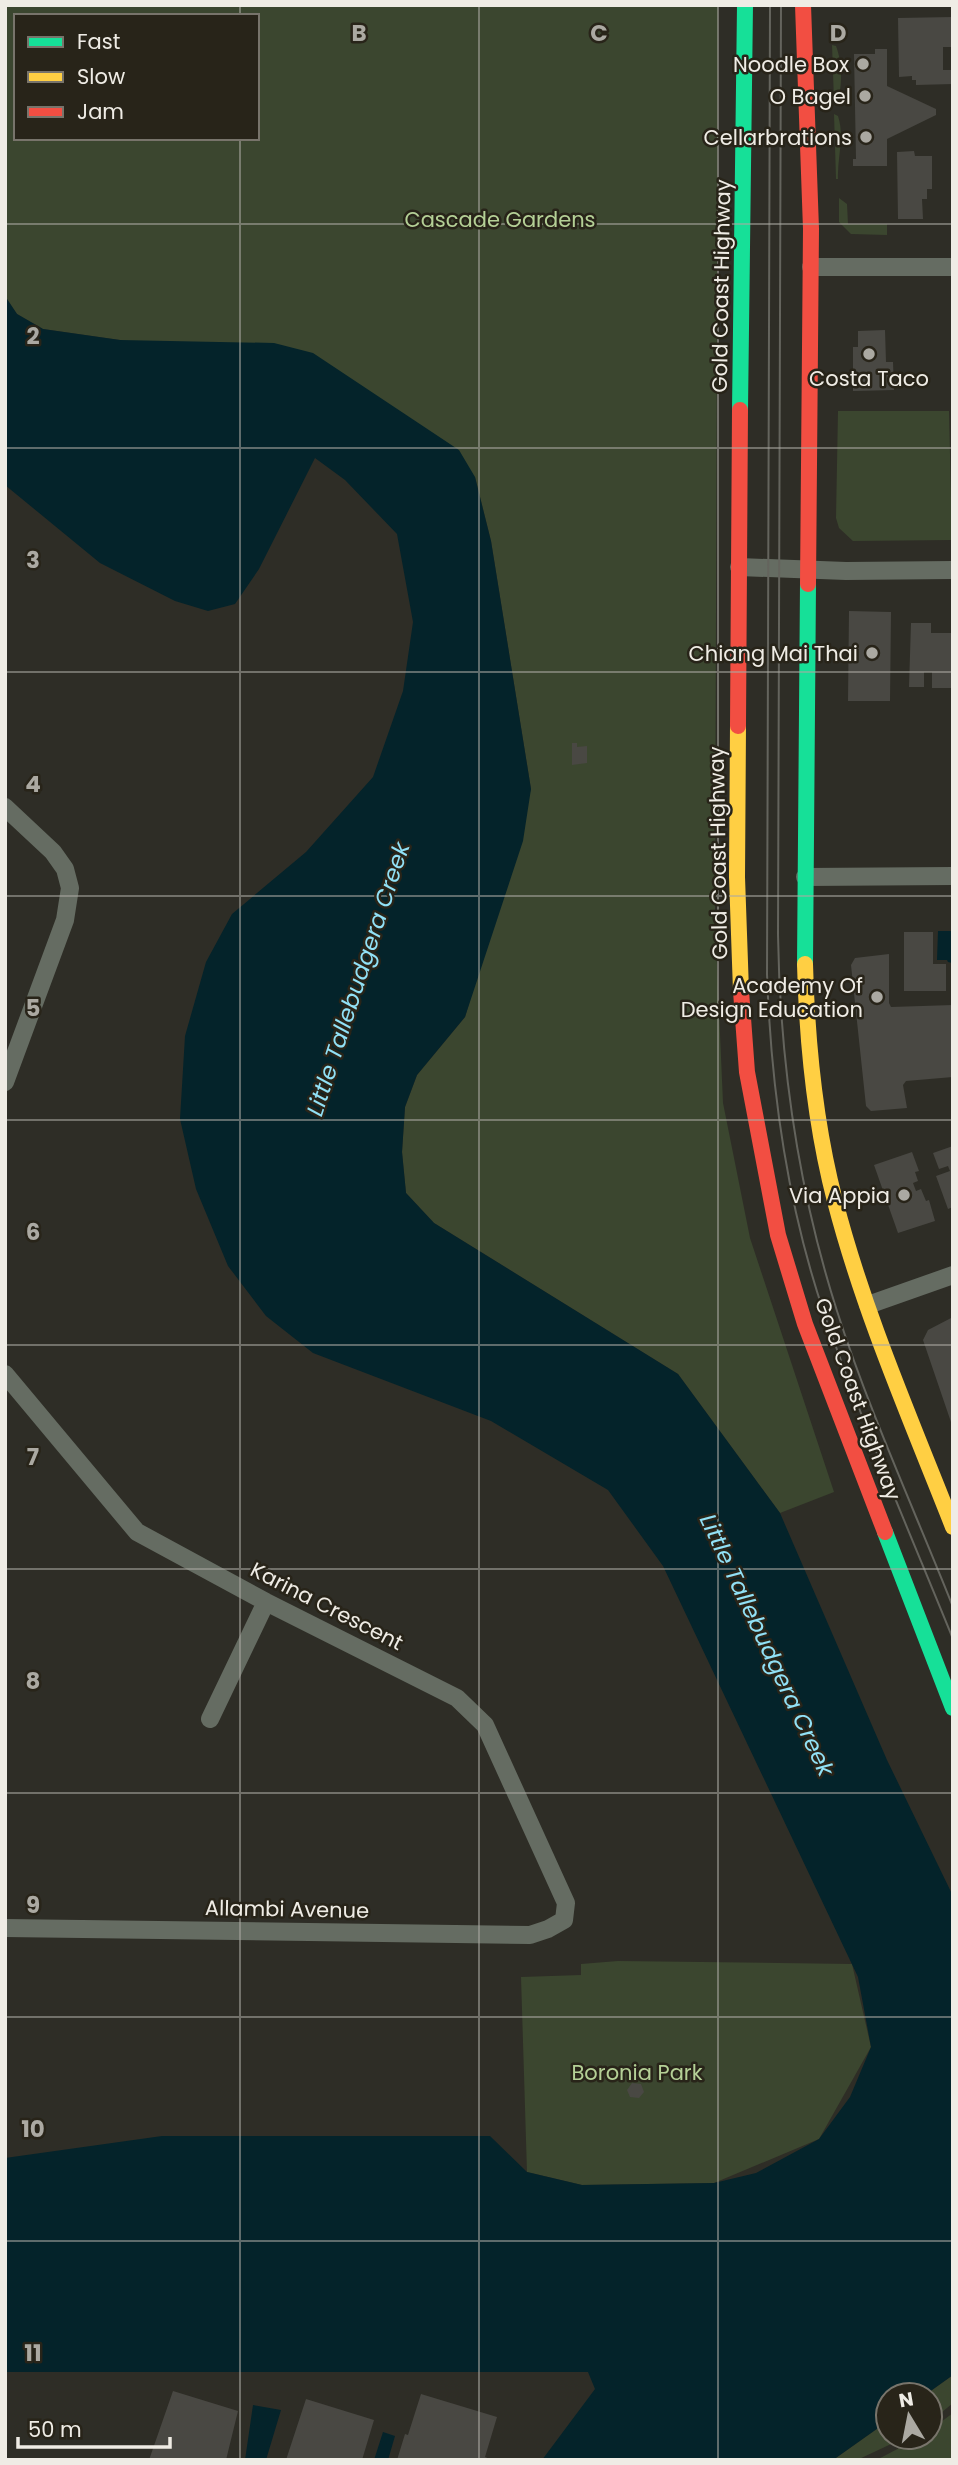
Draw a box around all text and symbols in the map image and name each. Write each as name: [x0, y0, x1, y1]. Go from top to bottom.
legend: [14, 14, 259, 140]
text: B: [351, 17, 367, 49]
text: C: [590, 17, 608, 49]
text: D: [830, 17, 846, 49]
text: Fast: [77, 27, 120, 56]
place label: Noodle Box: [733, 50, 849, 79]
marker: Noodle Box: [855, 56, 871, 72]
text: Slow: [77, 62, 125, 91]
place label: O Bagel: [769, 82, 851, 111]
marker: O Bagel: [857, 88, 873, 104]
text: Jam: [77, 97, 124, 126]
place label: Cellarbrations: [704, 123, 852, 152]
marker: Cellarbrations: [858, 129, 874, 145]
street label: Gold Coast Highway: [705, 179, 737, 393]
park label: Cascade Gardens: [404, 205, 596, 234]
text: 2: [26, 320, 40, 352]
marker: Costa Taco: [861, 346, 877, 362]
place label: Costa Taco: [809, 364, 929, 393]
text: 3: [26, 544, 40, 576]
place label: Chiang Mai Thai: [689, 639, 858, 668]
marker: Chiang Mai Thai: [864, 645, 880, 661]
street label: Gold Coast Highway: [702, 746, 734, 960]
text: 4: [25, 768, 41, 800]
water label: Little Tallebudgera Creek: [299, 837, 418, 1120]
place label: Academy Of Design Education: [681, 971, 863, 1024]
marker: Academy Of Design Education: [869, 989, 885, 1005]
text: 5: [26, 992, 40, 1024]
place label: Via Appia: [789, 1181, 890, 1210]
marker: Via Appia: [896, 1187, 912, 1203]
text: 6: [26, 1216, 40, 1248]
street label: Gold Coast Highway: [808, 1294, 908, 1504]
text: 7: [27, 1441, 39, 1473]
water label: Little Tallebudgera Creek: [692, 1509, 842, 1782]
street label: Karina Crescent: [246, 1555, 408, 1657]
text: 8: [26, 1665, 40, 1697]
text: 9: [26, 1889, 40, 1921]
street label: Allambi Avenue: [205, 1893, 369, 1925]
park label: Boronia Park: [572, 2058, 703, 2087]
text: 10: [21, 2113, 45, 2145]
text: 11: [24, 2337, 42, 2369]
north arrow: [874, 2381, 944, 2451]
text: N: [897, 2385, 916, 2414]
scale bar: [18, 2406, 170, 2450]
text: 50 m: [28, 2415, 82, 2444]

